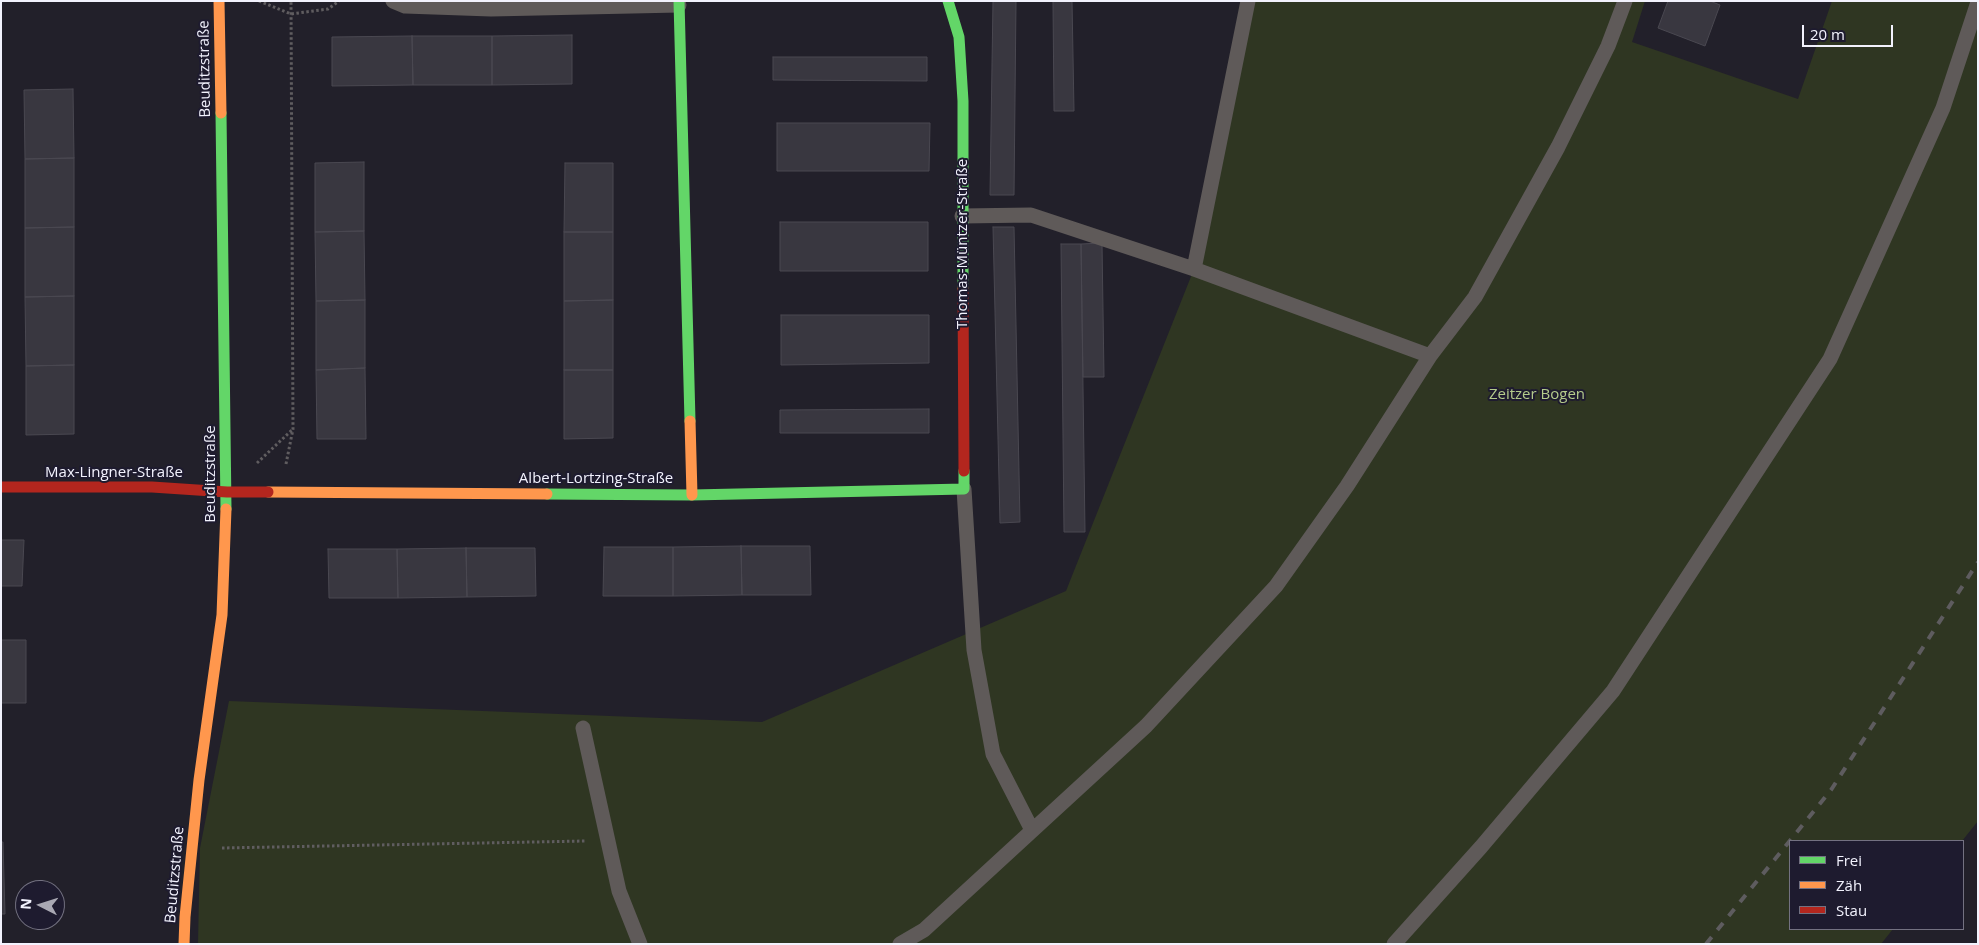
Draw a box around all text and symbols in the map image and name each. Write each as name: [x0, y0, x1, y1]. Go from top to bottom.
scale bar: [1804, 15, 1895, 47]
street label: Beuditzstraße: [195, 20, 215, 118]
text: 20 m: [1810, 24, 1845, 44]
street label: Thomas-Müntzer-Straße: [954, 159, 972, 329]
park label: Zeitzer Bogen: [1489, 386, 1585, 404]
street label: Beuditzstraße: [202, 425, 220, 523]
street label: Max-Lingner-Straße: [45, 464, 183, 482]
street label: Albert-Lortzing-Straße: [519, 470, 673, 488]
street label: Beuditzstraße: [162, 826, 188, 924]
legend: [1789, 840, 1964, 930]
text: Frei: [1836, 850, 1862, 870]
text: Zäh: [1836, 875, 1862, 895]
north arrow: [15, 880, 65, 930]
text: N: [16, 897, 36, 910]
text: Stau: [1836, 900, 1867, 920]

